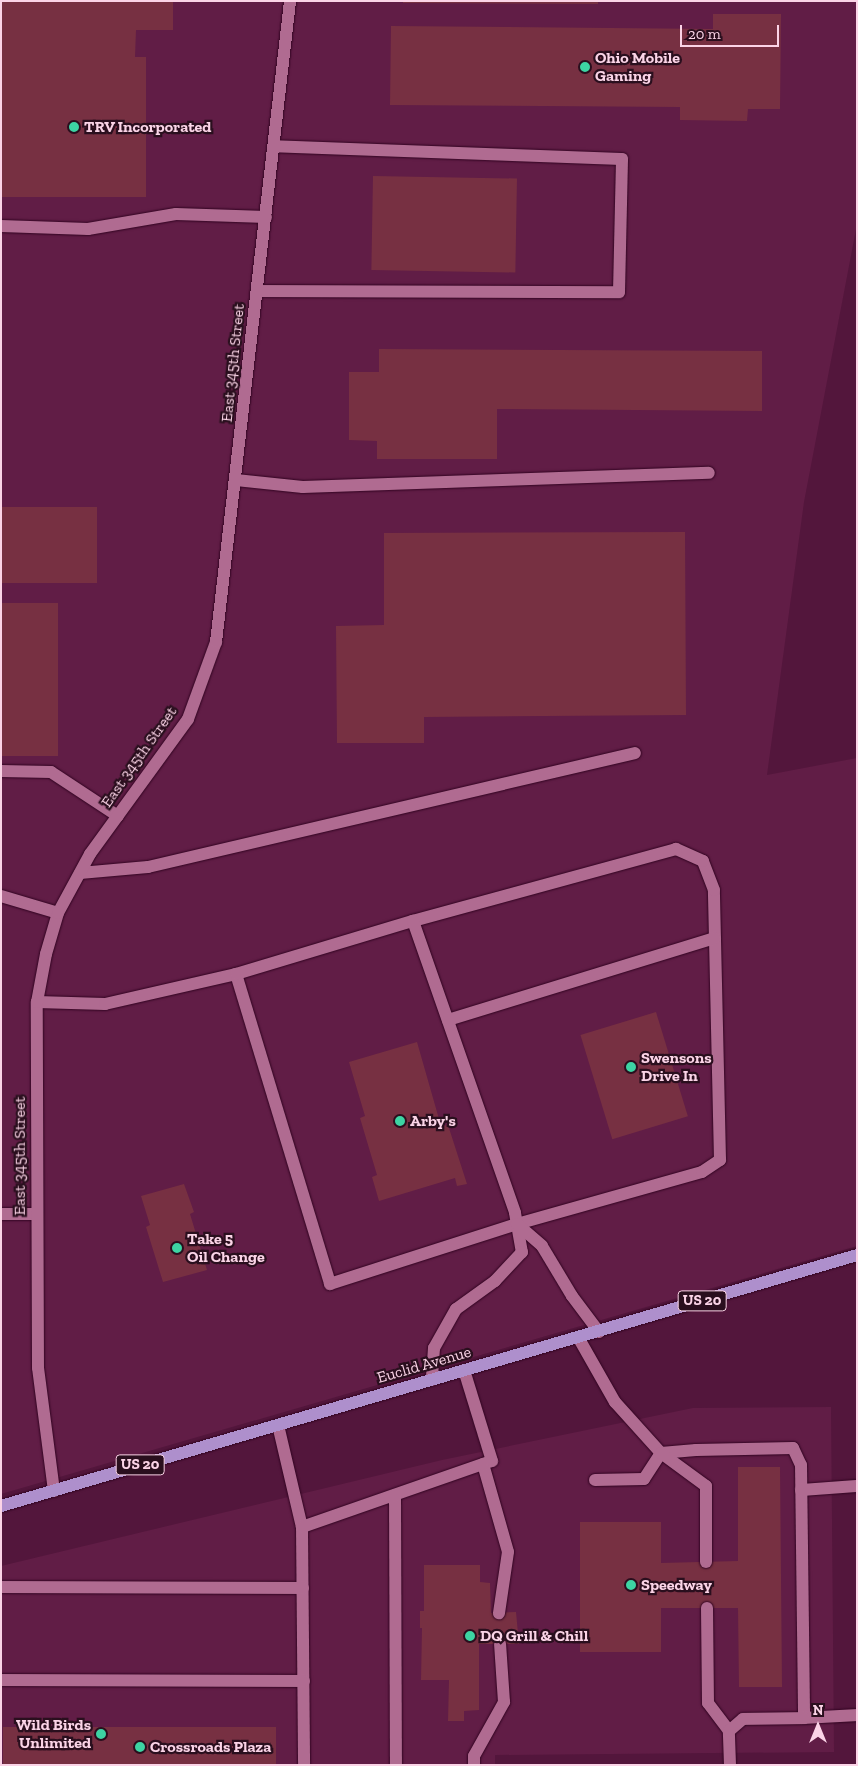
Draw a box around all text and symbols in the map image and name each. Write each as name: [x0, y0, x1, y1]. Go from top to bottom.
scale bar: [683, 15, 782, 47]
text: 20 m: [688, 25, 721, 43]
place label: Ohio Mobile Gaming: [595, 48, 680, 86]
marker: Ohio Mobile Gaming: [579, 61, 591, 73]
place label: TRV Incorporated: [84, 117, 212, 137]
marker: TRV Incorporated: [68, 121, 80, 133]
street label: East 345th Street: [217, 303, 249, 423]
street label: East 345th Street: [97, 703, 181, 811]
place label: Swensons Drive In: [641, 1048, 712, 1086]
marker: Swensons Drive In: [625, 1061, 637, 1073]
street label: East 345th Street: [10, 1096, 30, 1216]
place label: Arby's: [410, 1111, 456, 1131]
marker: Arby's: [394, 1115, 406, 1127]
place label: Take 5 Oil Change: [187, 1229, 265, 1267]
marker: Take 5 Oil Change: [171, 1242, 183, 1254]
road number: US 20: [677, 1288, 727, 1314]
street label: Euclid Avenue: [374, 1342, 474, 1388]
road number: US 20: [115, 1452, 165, 1478]
place label: Speedway: [641, 1575, 712, 1595]
marker: Speedway: [625, 1579, 637, 1591]
place label: DQ Grill & Chill: [480, 1626, 588, 1646]
marker: DQ Grill & Chill: [464, 1630, 476, 1642]
north arrow: [793, 1701, 843, 1751]
text: N: [813, 1702, 823, 1719]
place label: Wild Birds Unlimited: [16, 1715, 91, 1753]
marker: Wild Birds Unlimited: [95, 1728, 107, 1740]
place label: Crossroads Plaza: [150, 1737, 271, 1757]
marker: Crossroads Plaza: [134, 1741, 146, 1753]

